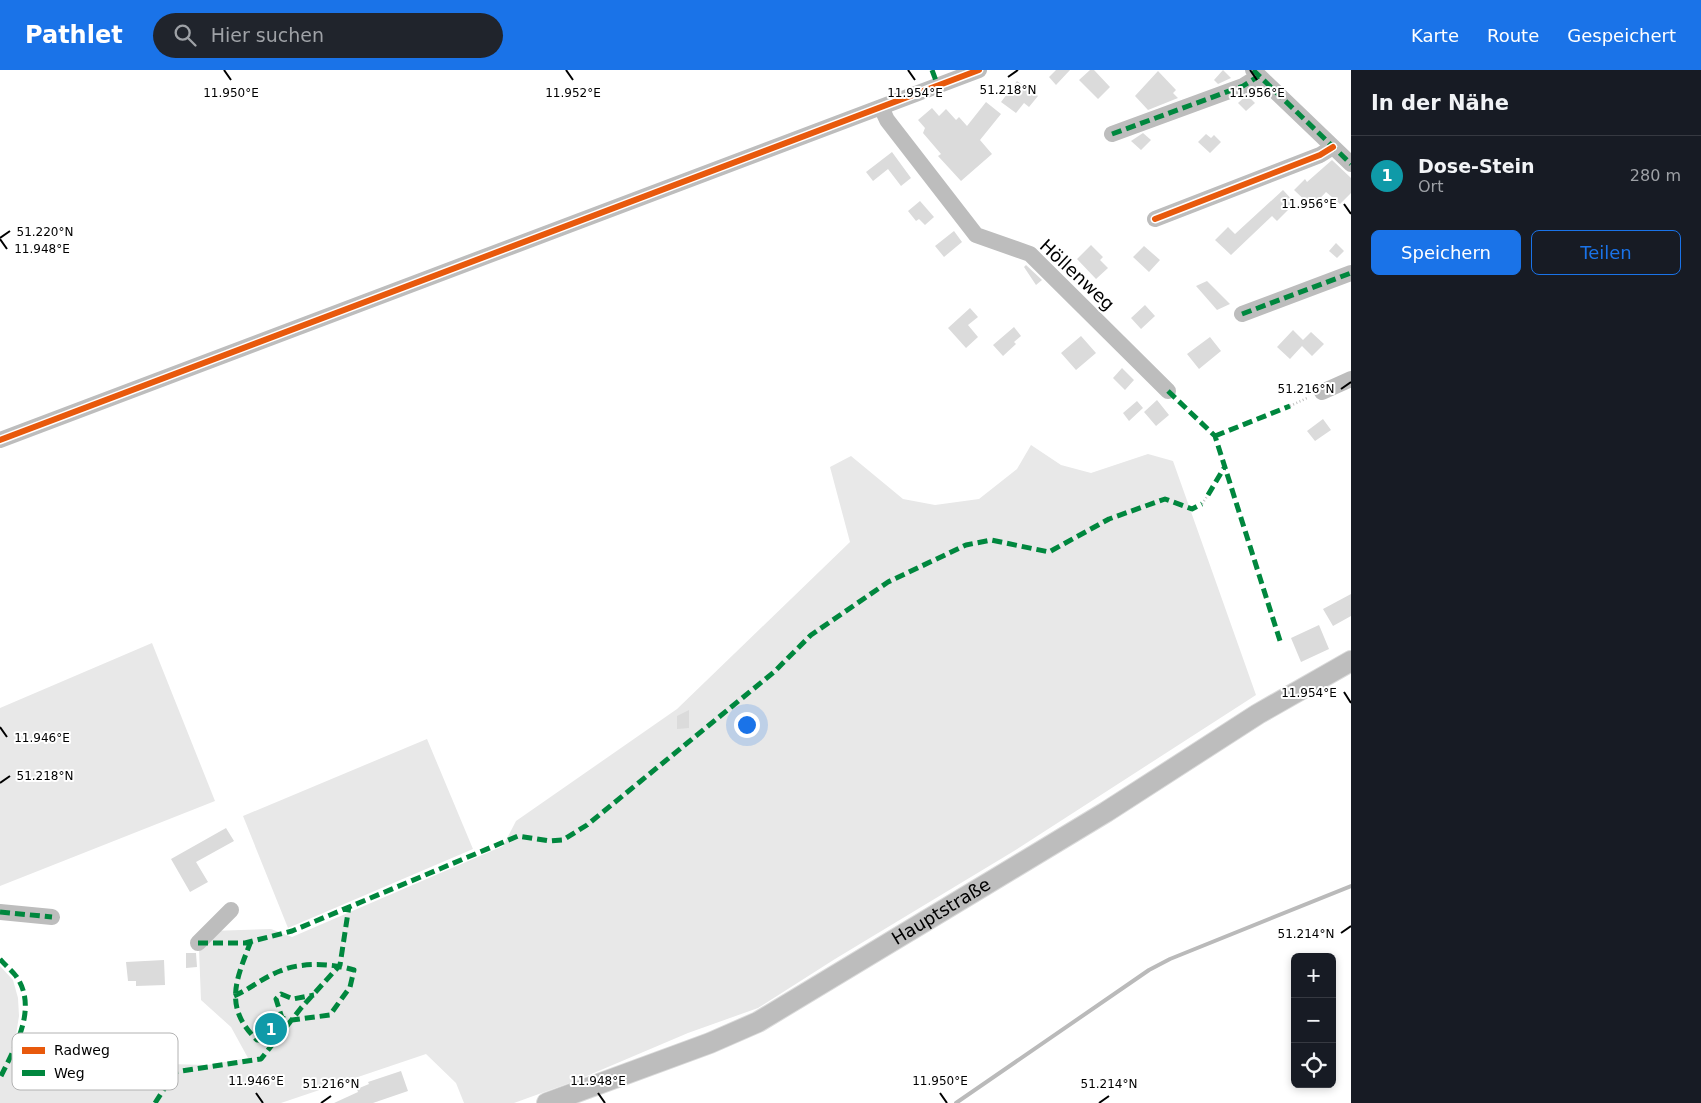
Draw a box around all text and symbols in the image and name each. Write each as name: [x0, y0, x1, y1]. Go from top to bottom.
search box: [153, 13, 503, 58]
text: Pathlet: [25, 21, 123, 49]
icon: search: [171, 21, 199, 49]
text: Hier suchen: [211, 24, 324, 46]
text: Karte: [1411, 25, 1459, 46]
text: Route: [1487, 25, 1539, 46]
text: Gespeichert: [1567, 25, 1676, 46]
text: 51.218°N: [980, 83, 1036, 97]
text: 11.950°E: [203, 86, 259, 100]
text: 11.952°E: [545, 86, 601, 100]
text: 11.954°E: [887, 86, 943, 100]
text: 11.956°E: [1229, 86, 1285, 100]
text: In der Nähe: [1371, 91, 1509, 115]
text: Dose-Stein: [1418, 155, 1535, 177]
text: 1: [1381, 166, 1393, 185]
text: 280 m: [1630, 166, 1681, 185]
text: Ort: [1418, 177, 1443, 196]
text: 11.956°E: [1281, 197, 1337, 211]
text: 51.220°N: [17, 225, 73, 239]
button: Speichern: [1371, 230, 1521, 275]
button: Teilen: [1531, 230, 1681, 275]
street label: Höllenweg: [1036, 235, 1119, 314]
text: 11.948°E: [14, 242, 70, 256]
text: 51.216°N: [1278, 382, 1334, 396]
text: 11.954°E: [1281, 686, 1337, 700]
your location: [734, 712, 760, 738]
text: 11.946°E: [14, 731, 70, 745]
text: 51.218°N: [17, 769, 73, 783]
street label: Hauptstraße: [888, 873, 994, 949]
text: 51.214°N: [1278, 927, 1334, 941]
map controls: [1291, 953, 1336, 1088]
button: +: [1291, 953, 1336, 998]
button: −: [1291, 998, 1336, 1043]
pin: 1: [255, 1010, 287, 1048]
legend: [12, 1033, 178, 1090]
text: Radweg: [54, 1042, 110, 1058]
button: locate: [1291, 1043, 1336, 1088]
text: Weg: [54, 1065, 85, 1081]
text: 11.946°E: [228, 1074, 284, 1088]
text: 11.948°E: [570, 1074, 626, 1088]
text: 11.950°E: [912, 1074, 968, 1088]
text: 51.216°N: [303, 1077, 359, 1091]
text: 51.214°N: [1081, 1077, 1137, 1091]

